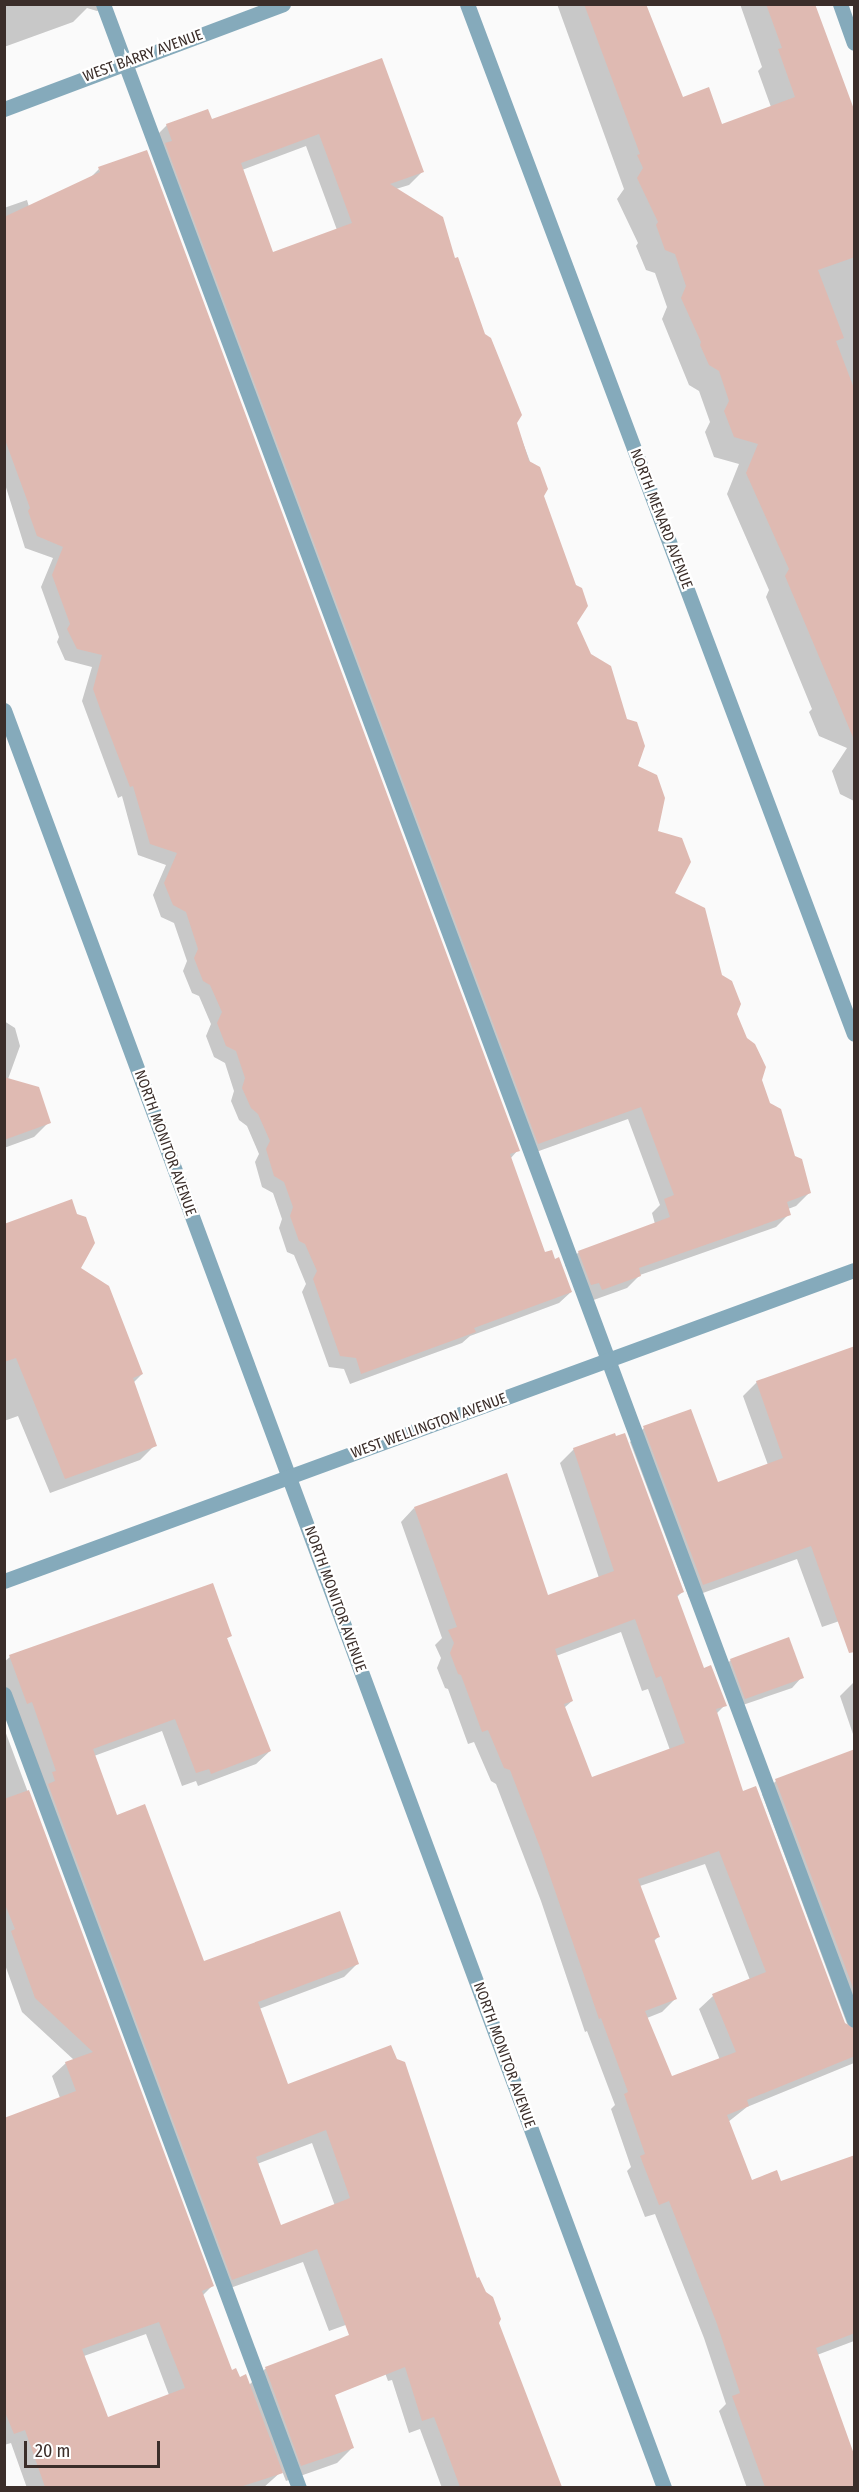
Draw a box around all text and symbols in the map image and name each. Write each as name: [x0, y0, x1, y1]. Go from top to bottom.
street label: WEST BARRY AVENUE: [81, 26, 205, 86]
street label: NORTH MENARD AVENUE: [626, 447, 696, 591]
street label: NORTH MONITOR AVENUE: [130, 1068, 200, 1218]
street label: WEST WELLINGTON AVENUE: [349, 1389, 509, 1463]
street label: NORTH MONITOR AVENUE: [300, 1524, 370, 1674]
street label: NORTH MONITOR AVENUE: [469, 1980, 539, 2130]
scale bar: [27, 2429, 164, 2467]
text: 20 m: [35, 2440, 70, 2462]

